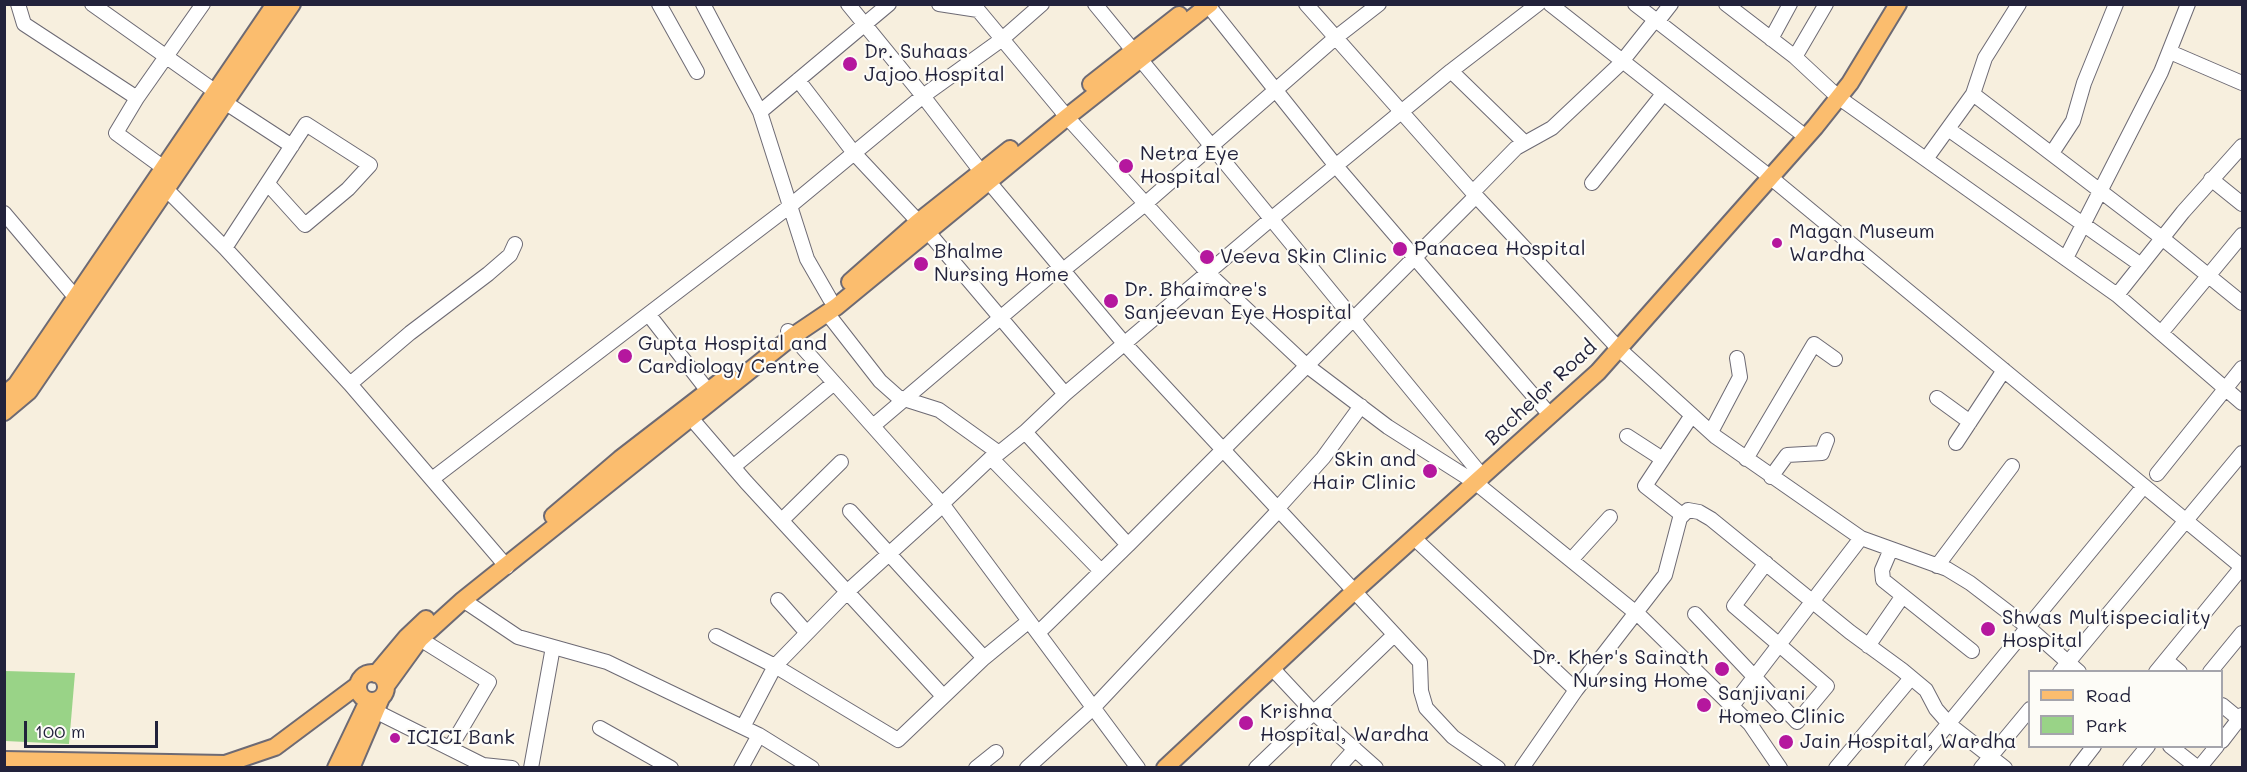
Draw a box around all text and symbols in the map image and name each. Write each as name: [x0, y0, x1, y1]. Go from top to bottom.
place label: Dr. Suhaas Jajoo Hospital: [864, 40, 1005, 87]
marker: Dr. Suhaas Jajoo Hospital: [841, 55, 859, 73]
place label: Netra Eye Hospital: [1140, 142, 1239, 189]
marker: Netra Eye Hospital: [1117, 157, 1135, 175]
place label: Magan Museum Wardha: [1789, 220, 1935, 267]
marker: Magan Museum Wardha: [1770, 236, 1784, 250]
place label: Panacea Hospital: [1414, 237, 1586, 261]
place label: Bhalme Nursing Home: [934, 240, 1069, 287]
marker: Panacea Hospital: [1391, 240, 1409, 258]
place label: Veeva Skin Clinic: [1220, 245, 1387, 269]
marker: Veeva Skin Clinic: [1198, 248, 1216, 266]
marker: Bhalme Nursing Home: [912, 255, 930, 273]
place label: Dr. Bhaimare's Sanjeevan Eye Hospital: [1124, 278, 1352, 325]
marker: Dr. Bhaimare's Sanjeevan Eye Hospital: [1102, 292, 1120, 310]
place label: Gupta Hospital and Cardiology Centre: [638, 332, 827, 379]
street label: Bachelor Road: [1480, 335, 1602, 451]
marker: Gupta Hospital and Cardiology Centre: [616, 347, 634, 365]
place label: Skin and Hair Clinic: [1312, 448, 1416, 495]
marker: Skin and Hair Clinic: [1421, 462, 1439, 480]
place label: Shwas Multispeciality Hospital: [2002, 606, 2211, 653]
marker: Shwas Multispeciality Hospital: [1979, 620, 1997, 638]
place label: Dr. Kher's Sainath Nursing Home: [1532, 646, 1708, 693]
marker: Dr. Kher's Sainath Nursing Home: [1713, 660, 1731, 678]
legend: [2028, 670, 2223, 748]
place label: Sanjivani Homeo Clinic: [1718, 682, 1845, 729]
text: Road: [2086, 683, 2131, 707]
marker: Sanjivani Homeo Clinic: [1695, 696, 1713, 714]
place label: Krishna Hospital, Wardha: [1260, 700, 1429, 747]
scale bar: [27, 709, 160, 747]
text: Park: [2086, 713, 2127, 737]
marker: Krishna Hospital, Wardha: [1237, 714, 1255, 732]
text: 100 m: [35, 719, 85, 743]
place label: ICICI Bank: [407, 726, 515, 750]
place label: Jain Hospital, Wardha: [1800, 730, 2016, 754]
marker: ICICI Bank: [388, 731, 402, 745]
marker: Jain Hospital, Wardha: [1777, 733, 1795, 751]

